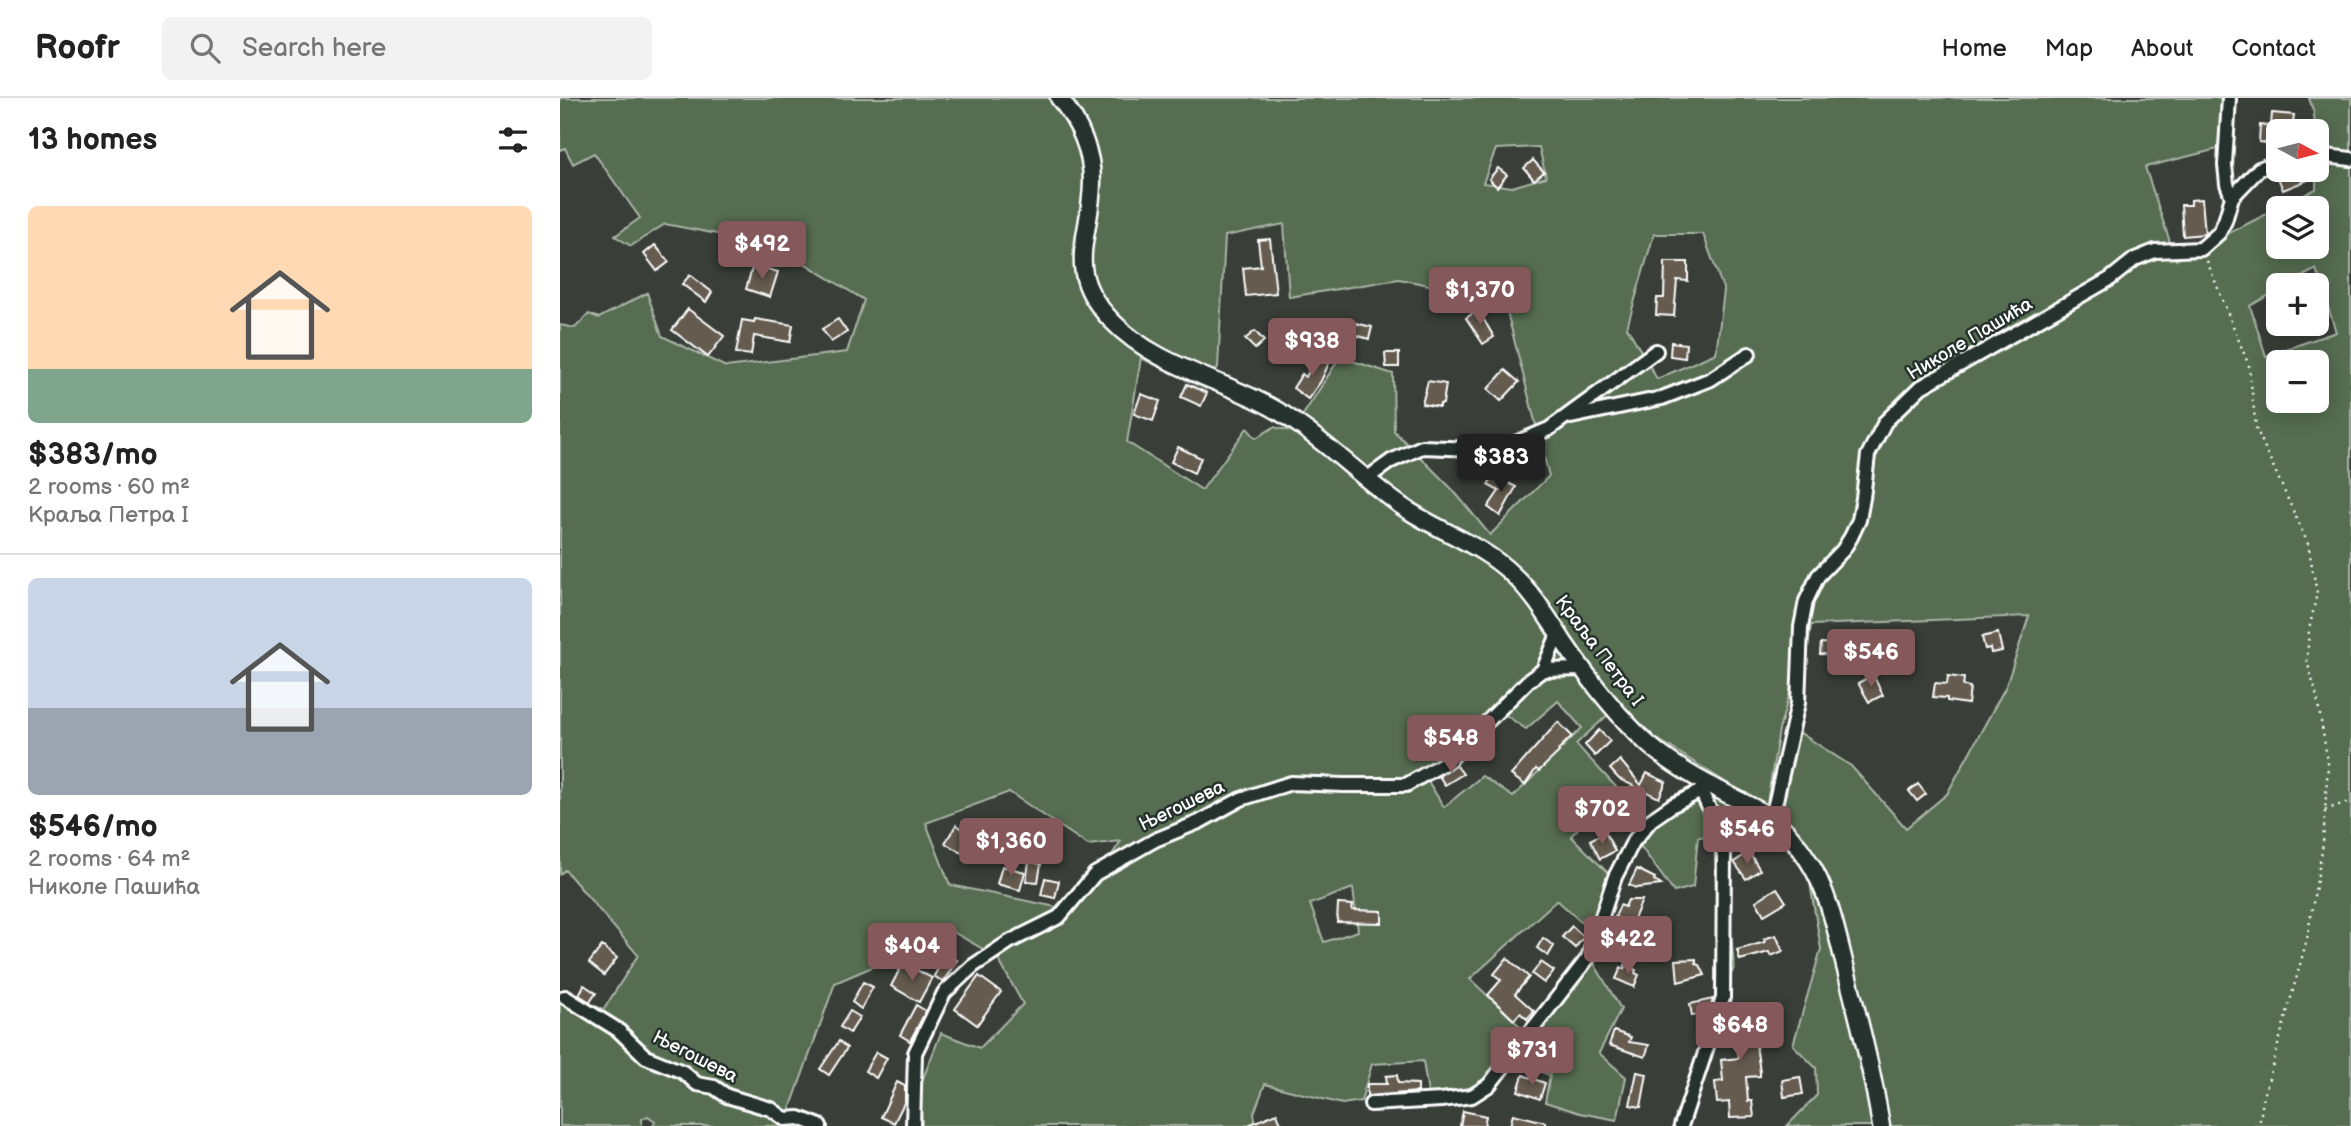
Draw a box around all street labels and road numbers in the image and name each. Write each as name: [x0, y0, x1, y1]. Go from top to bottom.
street label: Николе Пашића: [1903, 293, 2037, 385]
street label: Краља Петра I: [1550, 591, 1648, 711]
street label: Његошева: [1136, 775, 1228, 837]
street label: Његошева: [649, 1026, 741, 1088]

